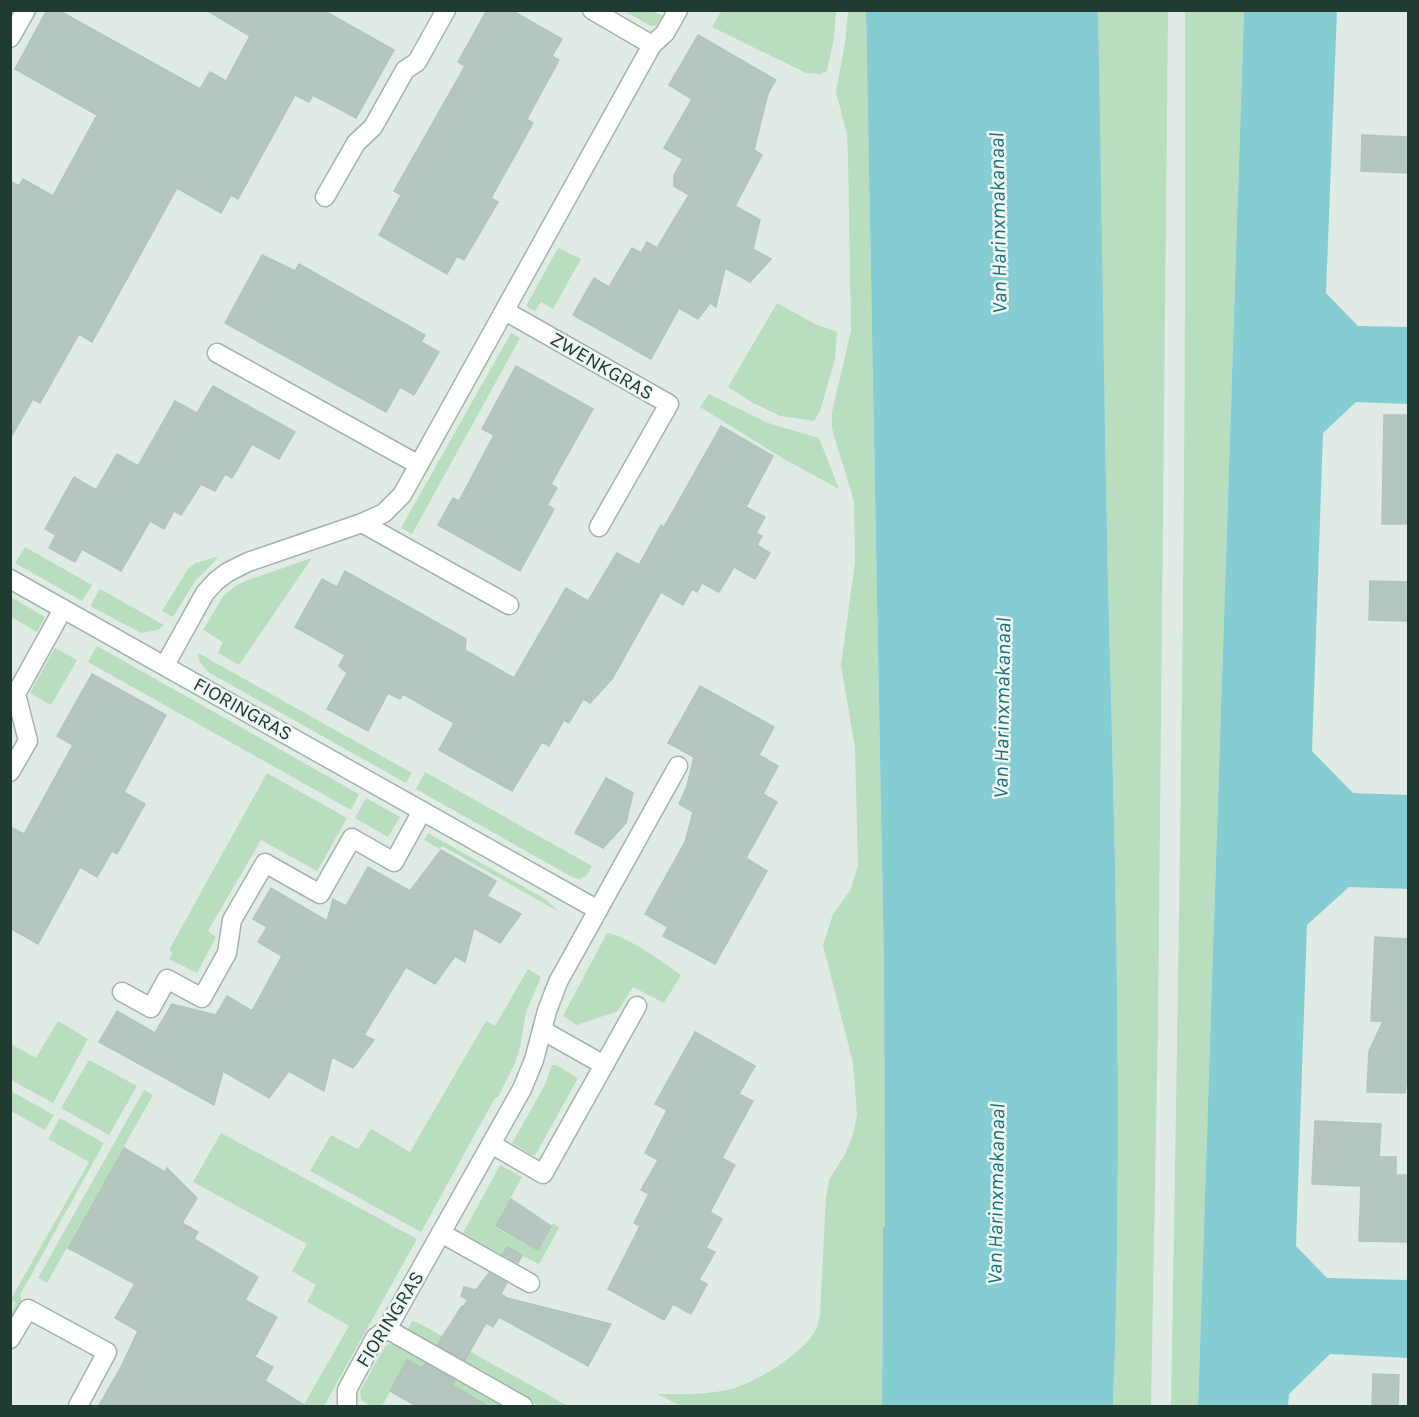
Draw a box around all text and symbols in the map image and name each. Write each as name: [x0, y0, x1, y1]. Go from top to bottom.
water label: Van Harinxmakanaal: [984, 132, 1012, 314]
street label: ZWENKGRAS: [546, 327, 658, 405]
water label: Van Harinxmakanaal: [988, 617, 1016, 799]
street label: FIORINGRAS: [190, 672, 296, 746]
water label: Van Harinxmakanaal: [982, 1103, 1010, 1285]
street label: FIORINGRAS: [351, 1267, 429, 1371]

